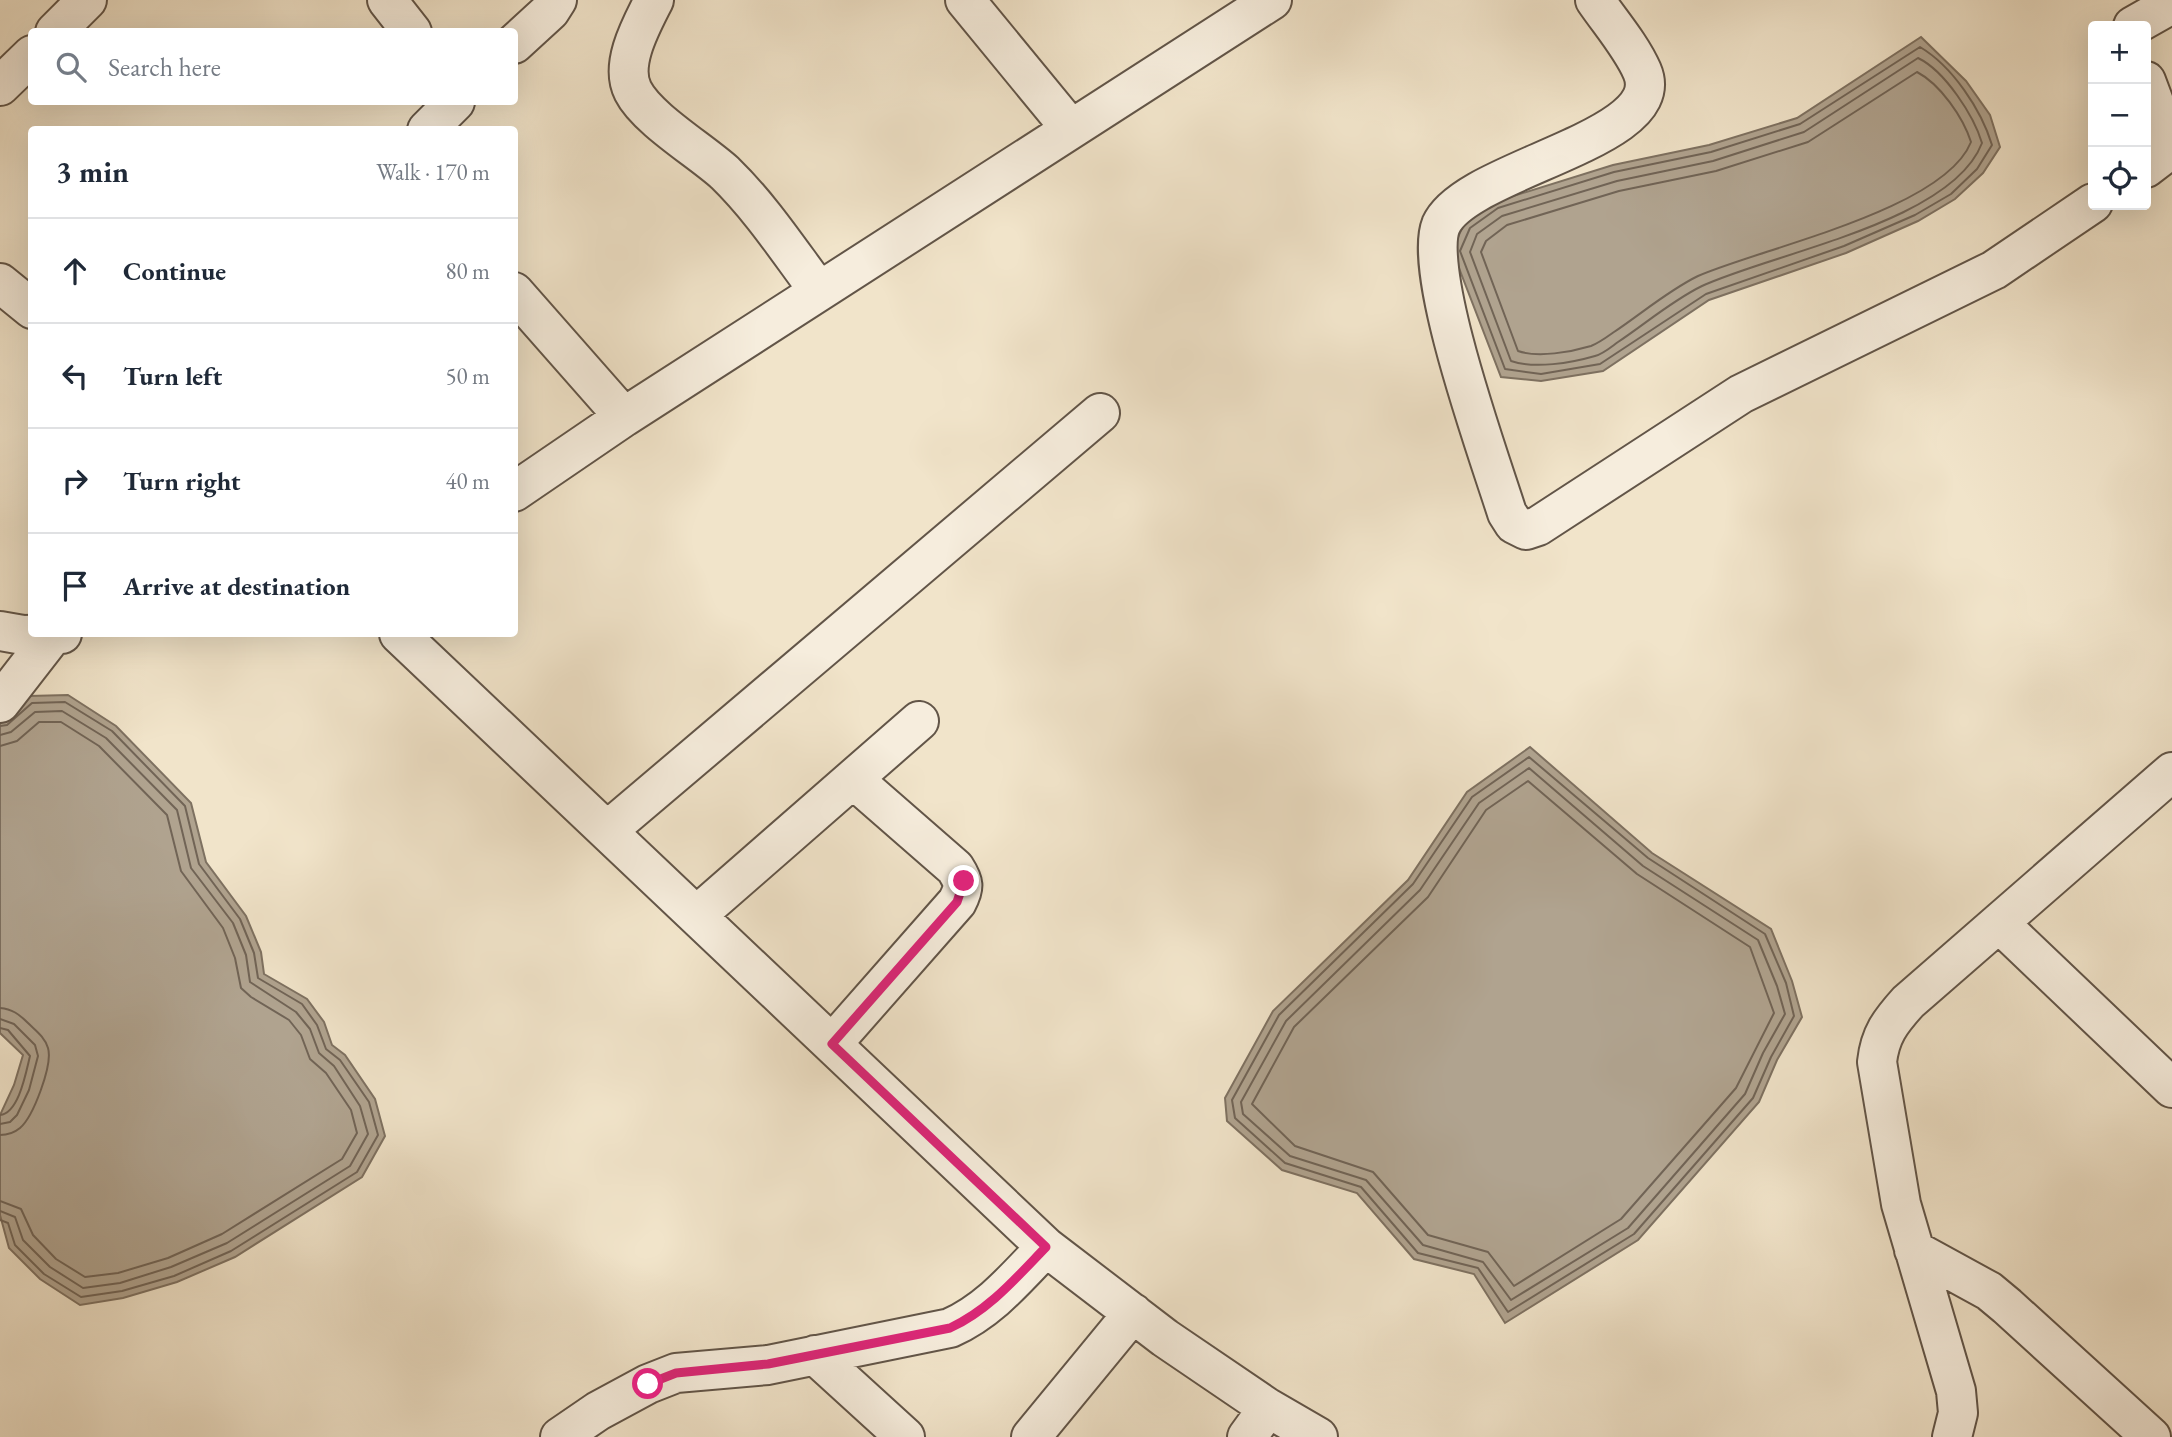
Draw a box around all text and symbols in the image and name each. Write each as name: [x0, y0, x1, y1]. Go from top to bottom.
map controls: [2088, 21, 2151, 210]
button: +: [2088, 21, 2151, 84]
search box: [28, 28, 518, 105]
icon: search: [52, 48, 90, 86]
text: Search here: [108, 50, 221, 84]
button: −: [2088, 84, 2151, 147]
button: locate: [2088, 147, 2151, 210]
text: 3 min: [56, 152, 129, 191]
text: Walk · 170 m: [376, 157, 490, 187]
icon: ahead: [56, 252, 94, 290]
text: Continue: [123, 254, 226, 288]
text: 80 m: [445, 256, 490, 286]
icon: left: [56, 357, 94, 395]
text: Turn left: [123, 359, 222, 393]
text: 50 m: [445, 361, 490, 391]
icon: right: [56, 462, 94, 500]
text: Turn right: [123, 464, 241, 498]
text: 40 m: [445, 466, 490, 496]
icon: arrive: [56, 567, 94, 605]
text: Arrive at destination: [123, 569, 350, 603]
route end: [948, 865, 979, 896]
route start: [632, 1368, 663, 1399]

